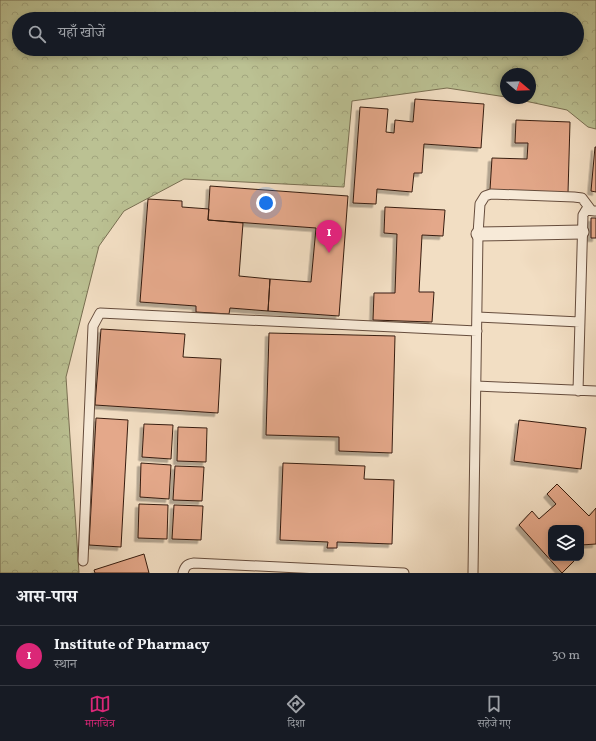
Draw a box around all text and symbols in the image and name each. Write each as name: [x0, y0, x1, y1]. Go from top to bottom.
search box: [12, 12, 584, 56]
icon: search: [26, 23, 48, 45]
text: यहाँ खोजें: [58, 23, 105, 44]
north arrow: [500, 68, 536, 104]
your location: [256, 193, 276, 213]
pin: 1: [316, 220, 342, 253]
map controls: [548, 525, 584, 561]
button: layers: [548, 525, 584, 561]
text: आस-पास: [16, 586, 77, 609]
text: Institute of Pharmacy: [54, 635, 210, 656]
text: 1: [26, 647, 32, 665]
text: 30 m: [552, 647, 580, 665]
text: स्थान: [54, 656, 77, 674]
tab: मानचित्र: [85, 693, 115, 734]
tab: दिशा: [285, 693, 307, 734]
tab: सहेजे गए: [477, 693, 511, 734]

